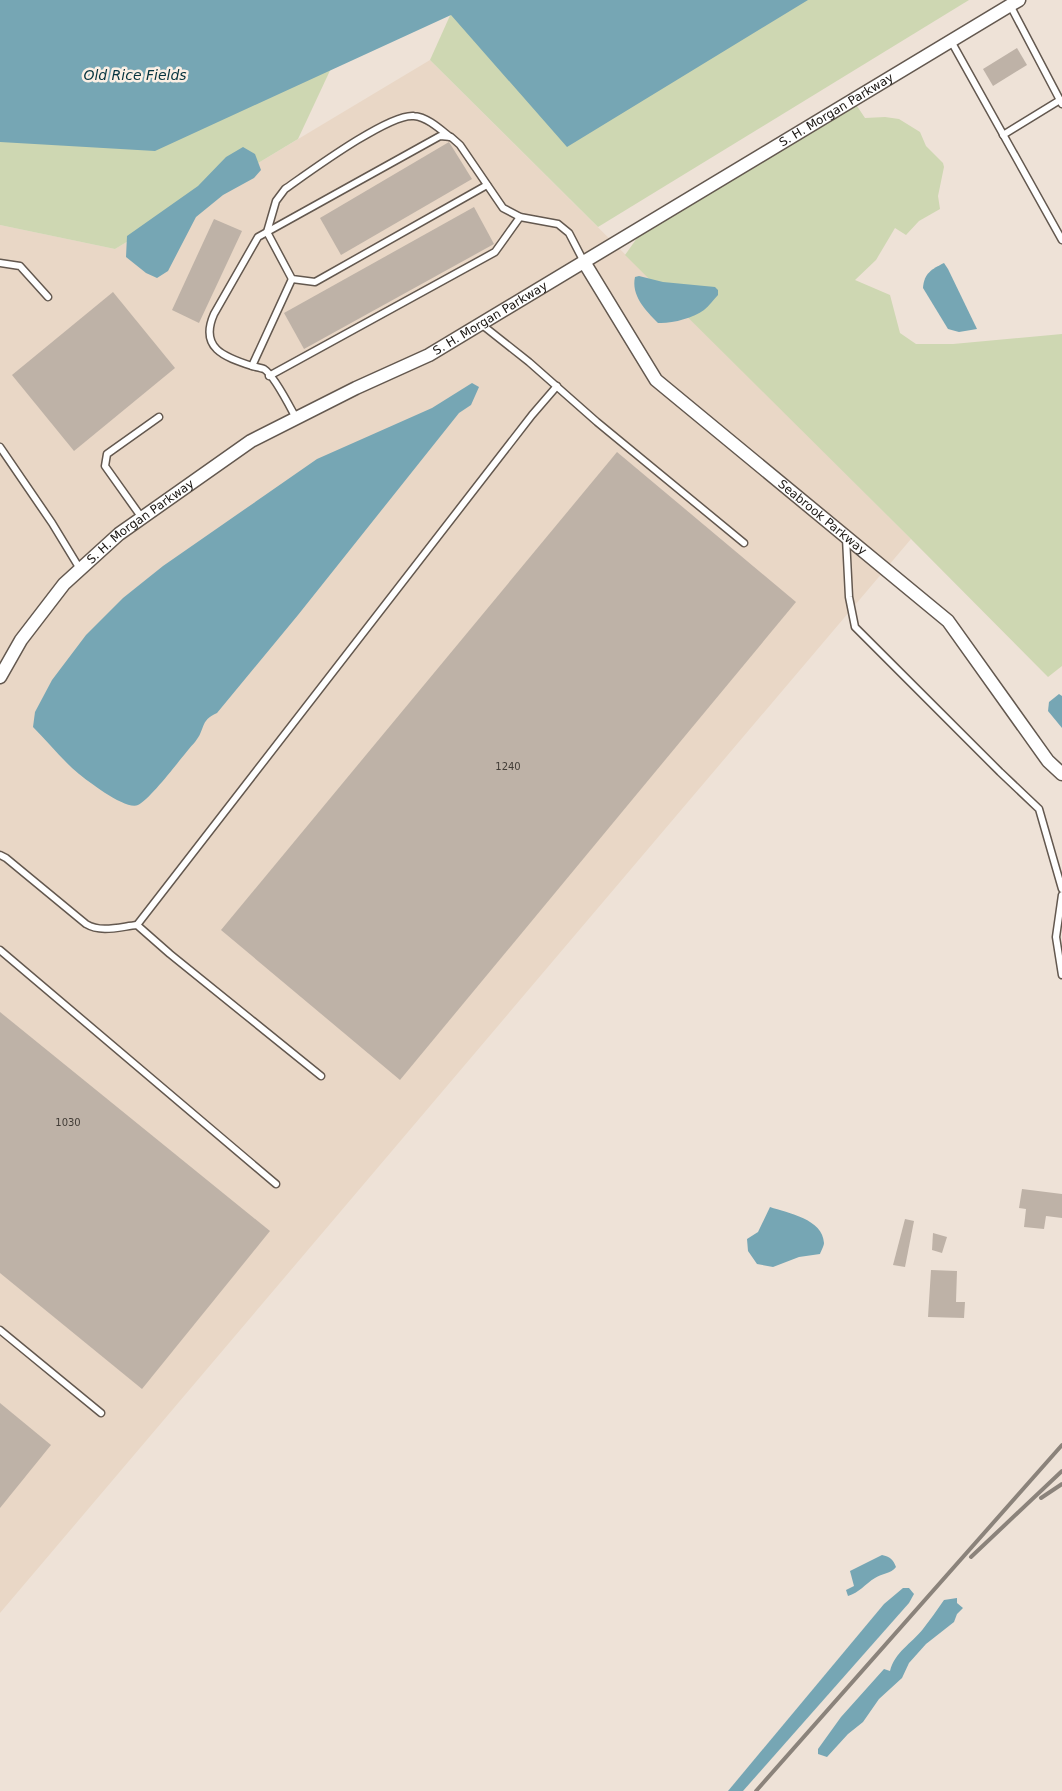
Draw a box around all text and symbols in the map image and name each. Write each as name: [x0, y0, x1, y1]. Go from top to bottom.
water label: Old Rice Fields: [83, 67, 187, 83]
street label: S. H. Morgan Parkway: [777, 70, 896, 150]
street label: S. H. Morgan Parkway: [430, 278, 550, 358]
street label: S. H. Morgan Parkway: [84, 476, 197, 567]
street label: Seabrook Parkway: [775, 477, 869, 558]
house number: 1240: [495, 761, 521, 772]
house number: 1030: [55, 1117, 81, 1128]

